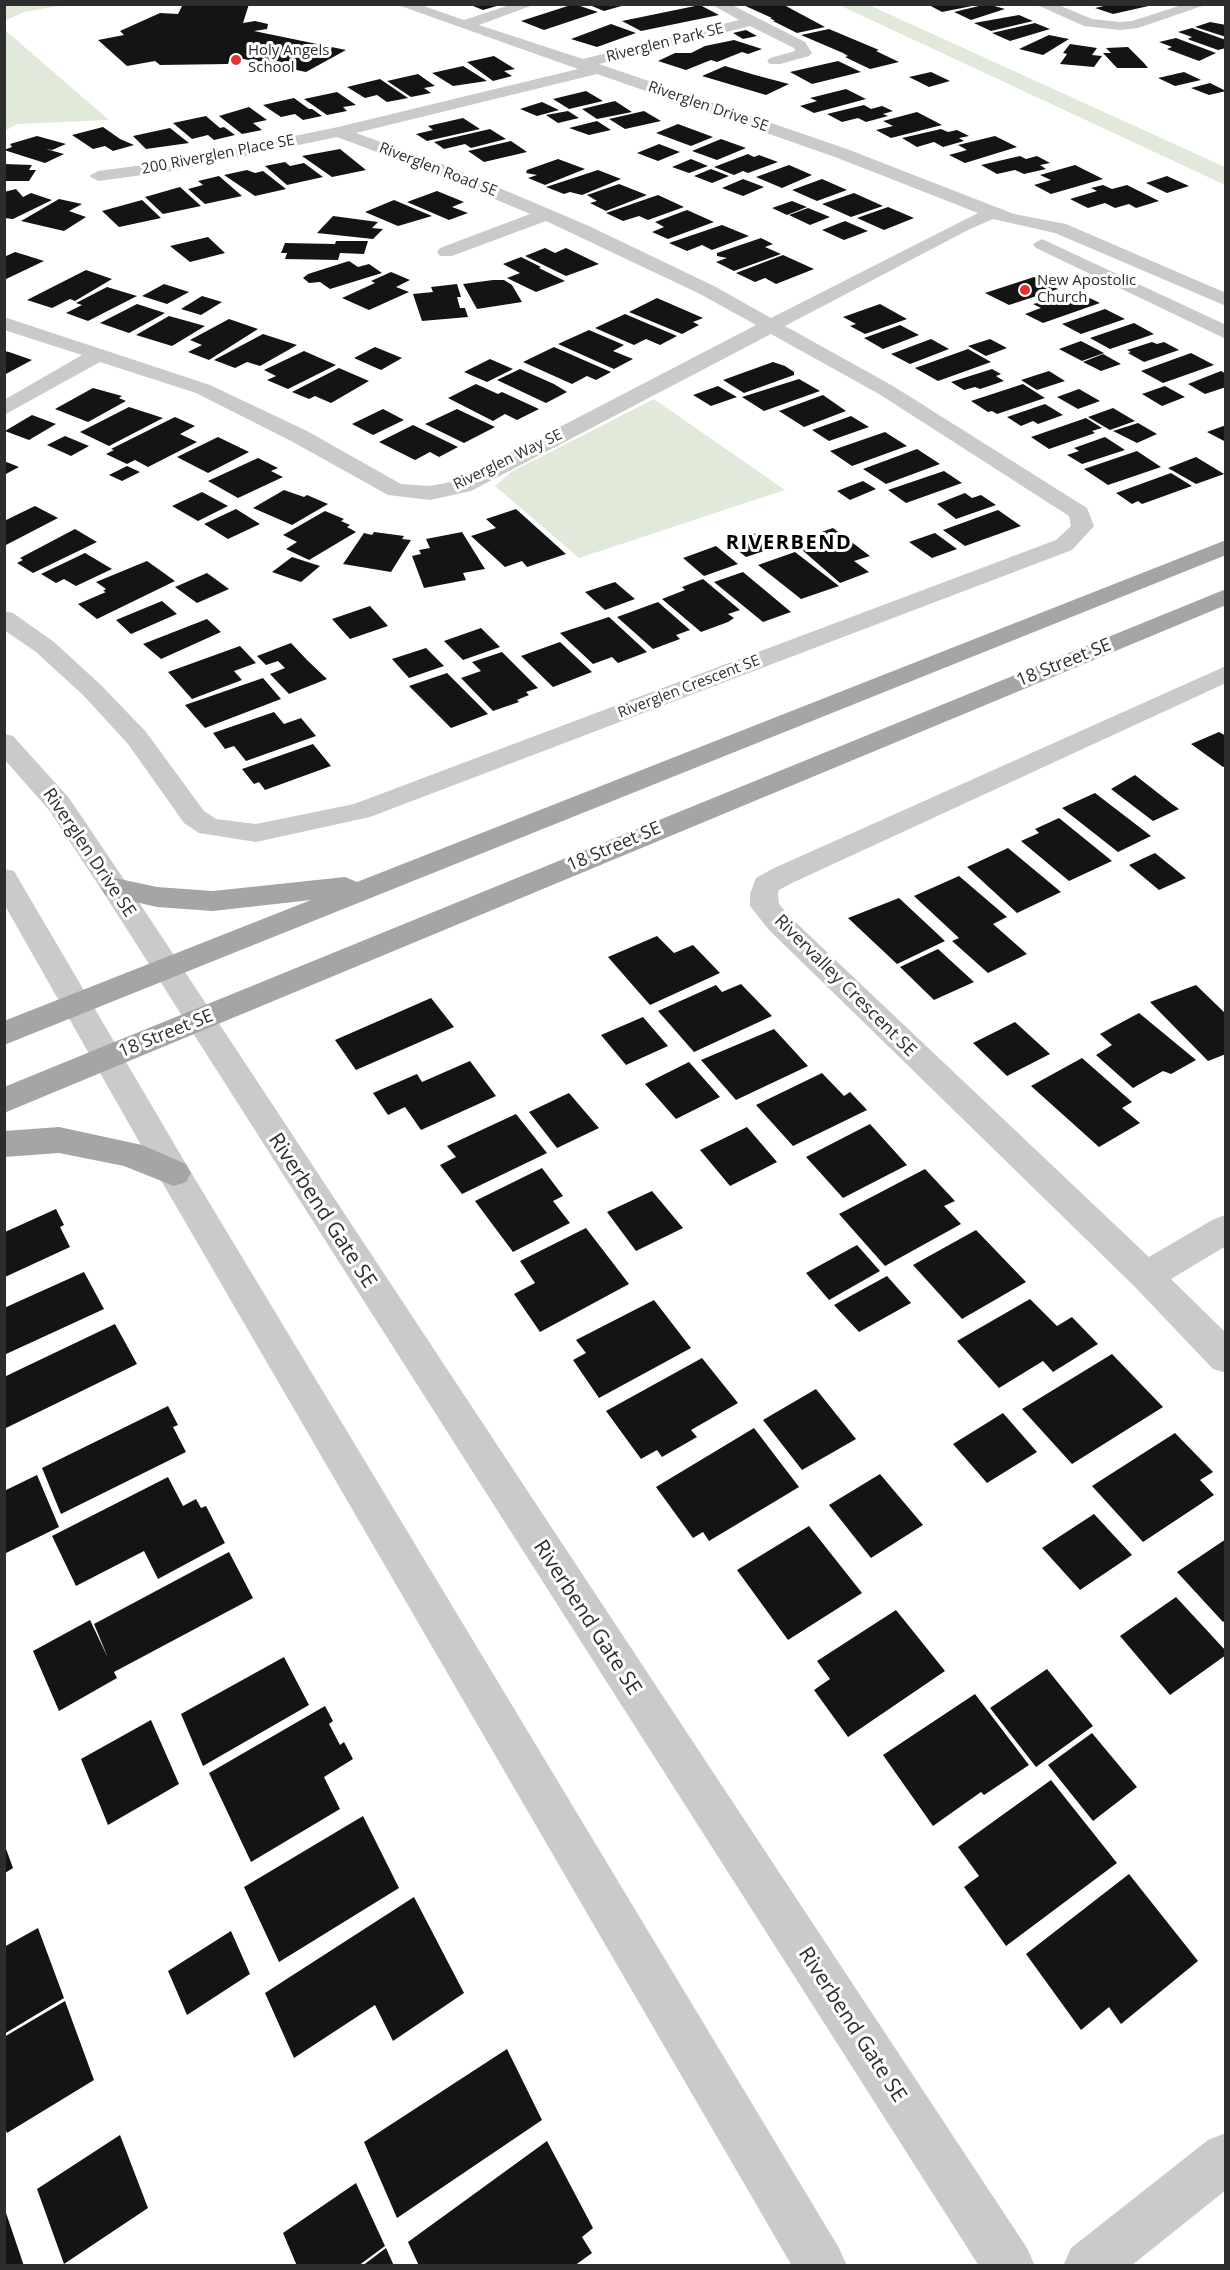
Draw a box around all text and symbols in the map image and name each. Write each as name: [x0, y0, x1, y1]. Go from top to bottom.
street label: Riverglen Park SE: [604, 20, 726, 66]
place label: Holy Angels School: [248, 42, 329, 77]
marker: Holy Angels School: [229, 53, 243, 67]
street label: Riverglen Drive SE: [646, 78, 770, 136]
street label: 200 Riverglen Place SE: [140, 131, 296, 179]
street label: Riverglen Road SE: [377, 139, 499, 201]
place label: New Apostolic Church: [1037, 272, 1136, 307]
marker: New Apostolic Church: [1018, 283, 1032, 297]
street label: Riverglen Way SE: [451, 426, 565, 494]
district label: RIVERBEND: [726, 531, 852, 555]
street label: 18 Street SE: [1014, 634, 1114, 692]
street label: Riverglen Crescent SE: [616, 652, 762, 722]
street label: Riverglen Drive SE: [38, 784, 140, 922]
street label: 18 Street SE: [564, 818, 664, 876]
street label: Rivervalley Crescent SE: [769, 910, 921, 1062]
street label: 18 Street SE: [116, 1005, 216, 1063]
street label: Riverbend Gate SE: [262, 1129, 382, 1293]
street label: Riverbend Gate SE: [527, 1536, 647, 1700]
street label: Riverbend Gate SE: [792, 1943, 912, 2107]

